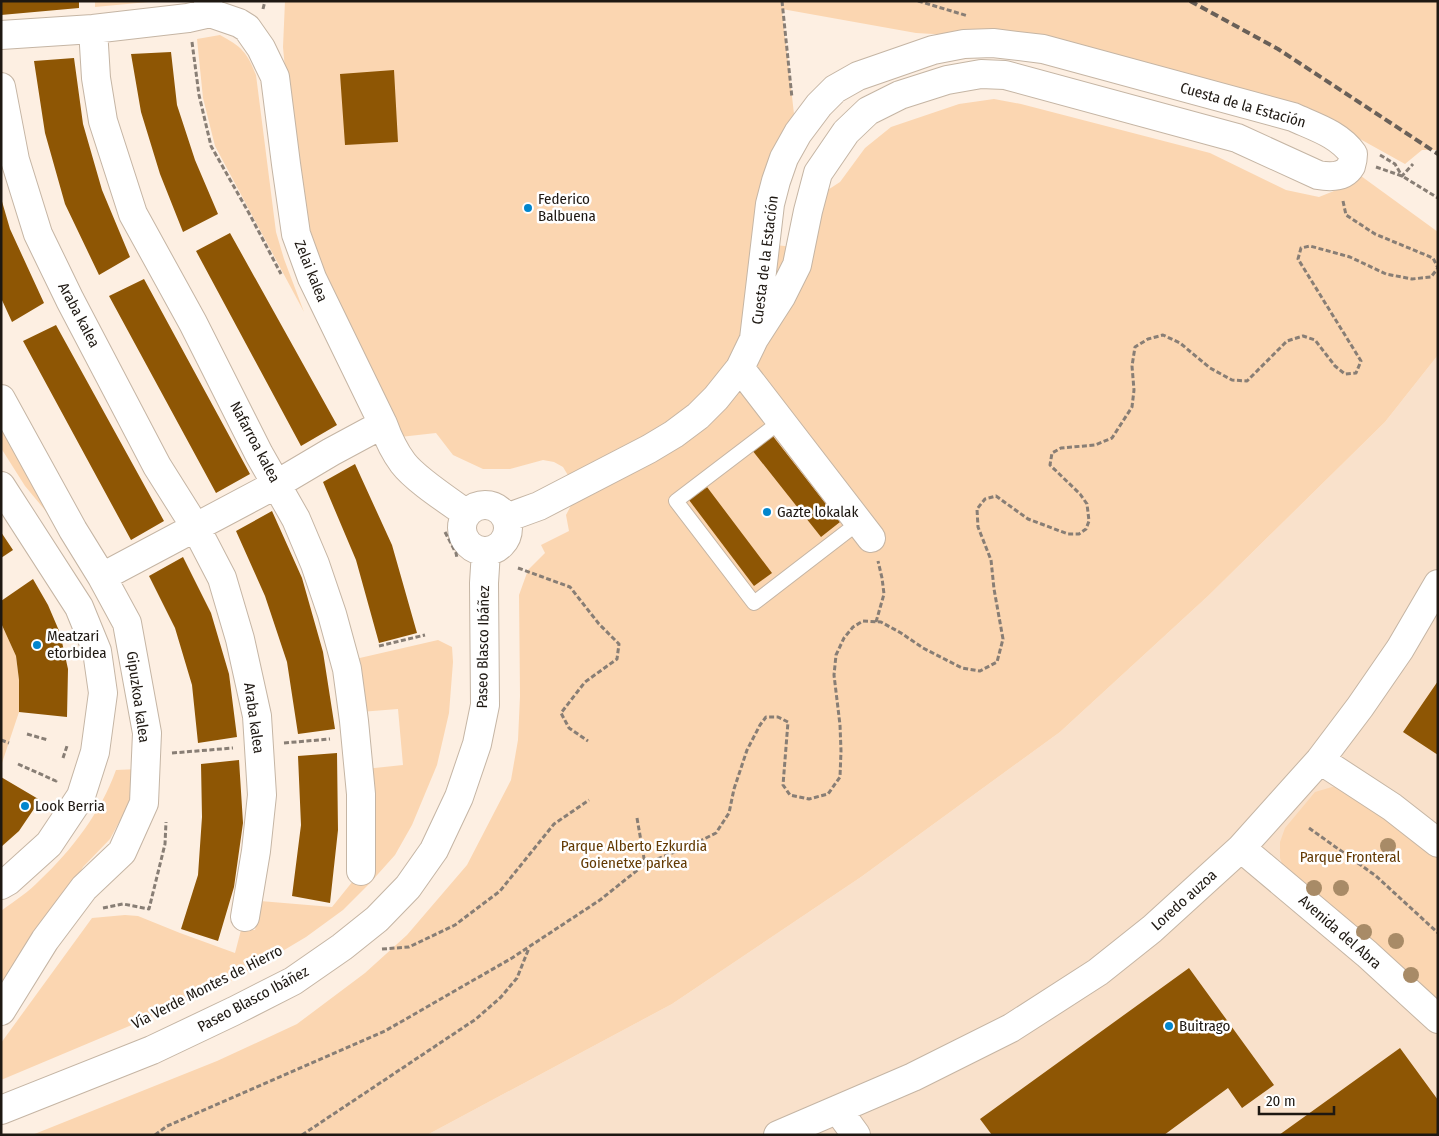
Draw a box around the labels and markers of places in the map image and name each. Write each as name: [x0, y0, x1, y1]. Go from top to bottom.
place label: Federico Balbuena: [538, 190, 596, 225]
marker: Federico Balbuena: [522, 202, 534, 214]
place label: Gazte lokalak: [777, 503, 858, 521]
marker: Gazte lokalak: [761, 506, 773, 518]
place label: Meatzari etorbidea: [47, 627, 107, 662]
marker: Meatzari etorbidea: [31, 639, 43, 651]
place label: Look Berria: [35, 797, 105, 815]
marker: Look Berria: [19, 800, 31, 812]
place label: Buitrago: [1179, 1017, 1231, 1035]
marker: Buitrago: [1163, 1020, 1175, 1032]

